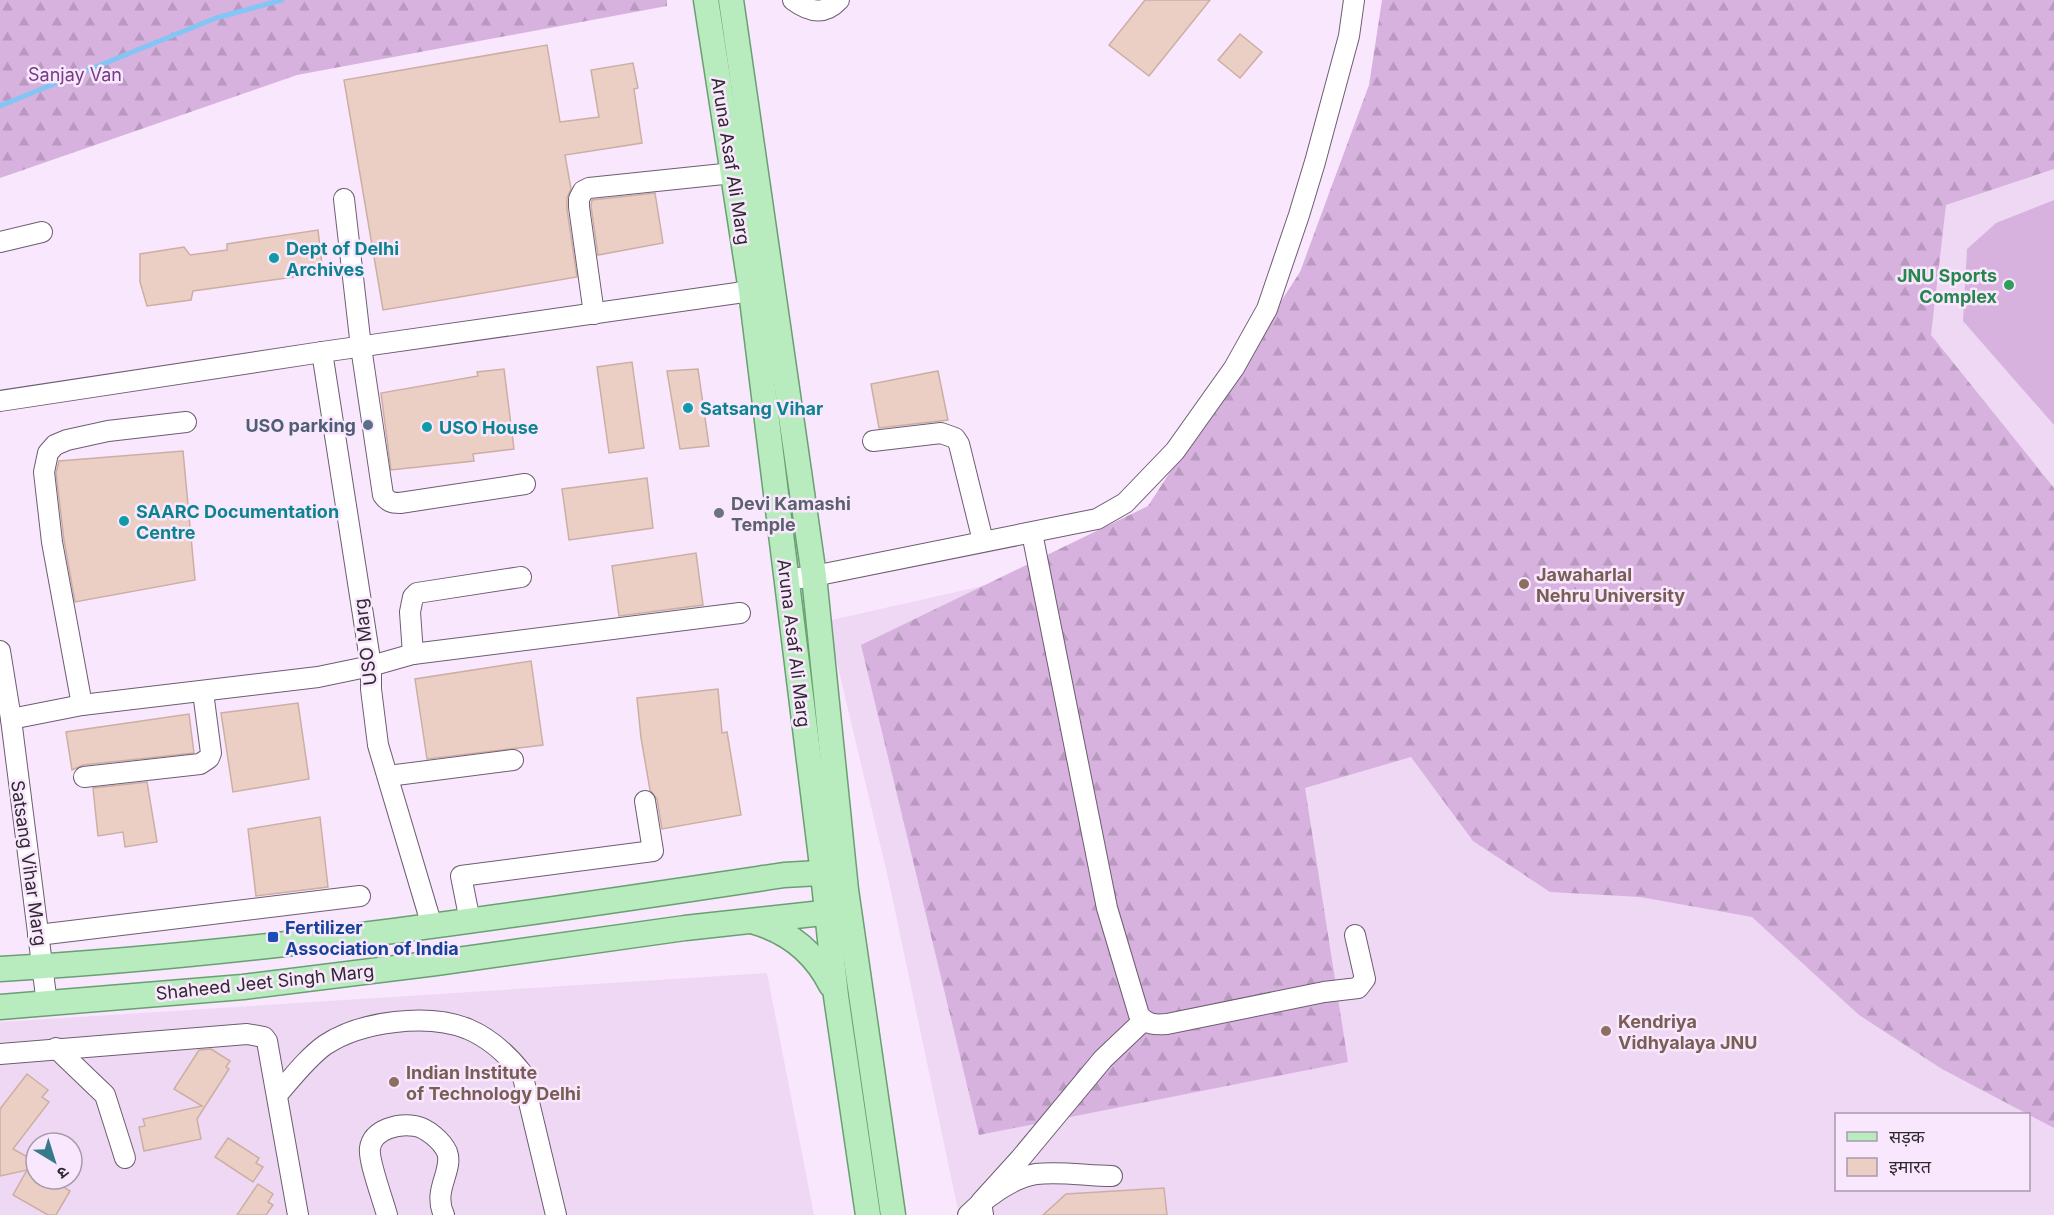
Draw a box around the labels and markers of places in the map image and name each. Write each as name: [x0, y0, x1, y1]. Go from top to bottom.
place label: Dept of Delhi Archives: [286, 238, 399, 280]
marker: Dept of Delhi Archives: [267, 251, 281, 265]
place label: JNU Sports Complex: [1897, 265, 1998, 307]
marker: JNU Sports Complex: [2002, 278, 2016, 292]
place label: Satsang Vihar: [700, 398, 823, 419]
marker: Satsang Vihar: [681, 401, 695, 415]
place label: USO parking: [245, 415, 356, 436]
place label: USO House: [439, 417, 539, 438]
marker: USO parking: [361, 418, 375, 432]
marker: USO House: [420, 420, 434, 434]
place label: Devi Kamashi Temple: [731, 493, 851, 535]
place label: SAARC Documentation Centre: [136, 501, 339, 543]
marker: Devi Kamashi Temple: [712, 506, 726, 520]
marker: SAARC Documentation Centre: [117, 514, 131, 528]
place label: Jawaharlal Nehru University: [1536, 564, 1685, 606]
marker: Jawaharlal Nehru University: [1517, 577, 1531, 591]
place label: Fertilizer Association of India: [285, 917, 459, 959]
marker: Fertilizer Association of India: [266, 930, 280, 944]
place label: Kendriya Vidhyalaya JNU: [1618, 1011, 1757, 1053]
marker: Kendriya Vidhyalaya JNU: [1599, 1024, 1613, 1038]
place label: Indian Institute of Technology Delhi: [406, 1062, 581, 1104]
marker: Indian Institute of Technology Delhi: [387, 1075, 401, 1089]

